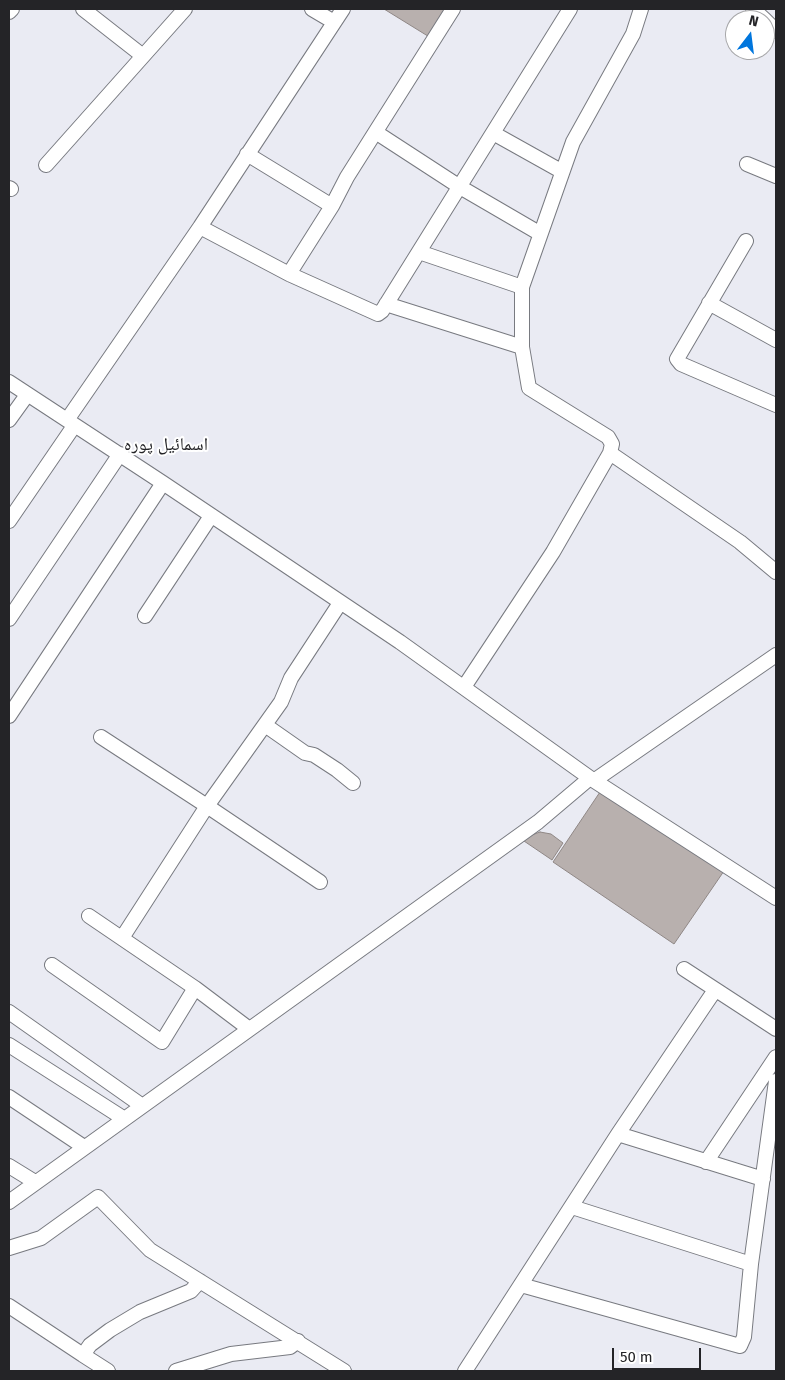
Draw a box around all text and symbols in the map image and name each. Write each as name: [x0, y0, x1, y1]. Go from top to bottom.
north arrow: [725, 10, 775, 60]
text: N: [747, 12, 760, 30]
district label: اسمائیل پورہ: [124, 434, 208, 456]
scale bar: [615, 1338, 704, 1370]
text: 50 m: [620, 1348, 653, 1366]

